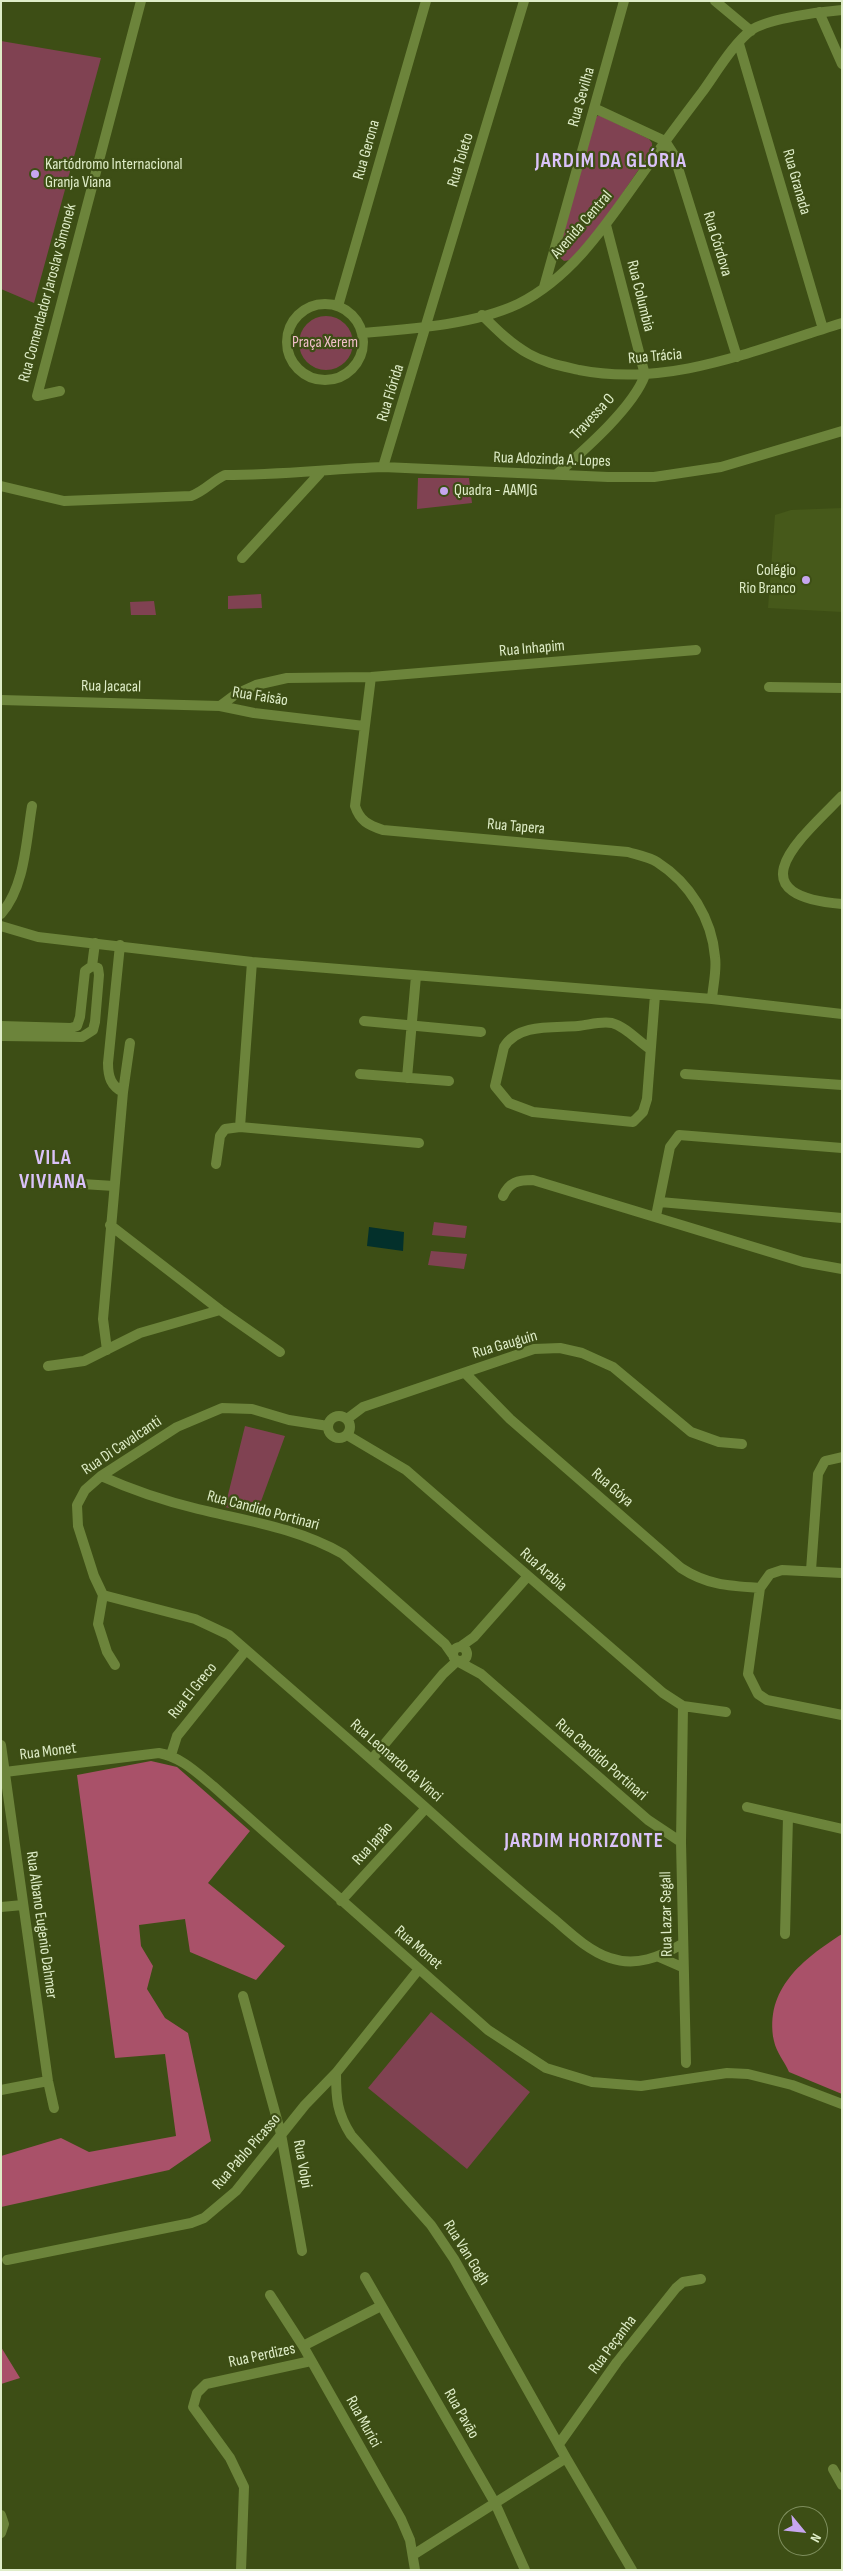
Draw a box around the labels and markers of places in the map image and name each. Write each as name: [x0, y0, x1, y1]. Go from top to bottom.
place label: Kartódromo Internacional Granja Viana: [45, 155, 183, 193]
marker: Kartódromo Internacional Granja Viana: [29, 168, 41, 180]
place label: Quadra - AAMJG: [454, 481, 538, 501]
marker: Quadra - AAMJG: [438, 485, 450, 497]
place label: Colégio Rio Branco: [739, 561, 796, 599]
marker: Colégio Rio Branco: [800, 574, 812, 586]

